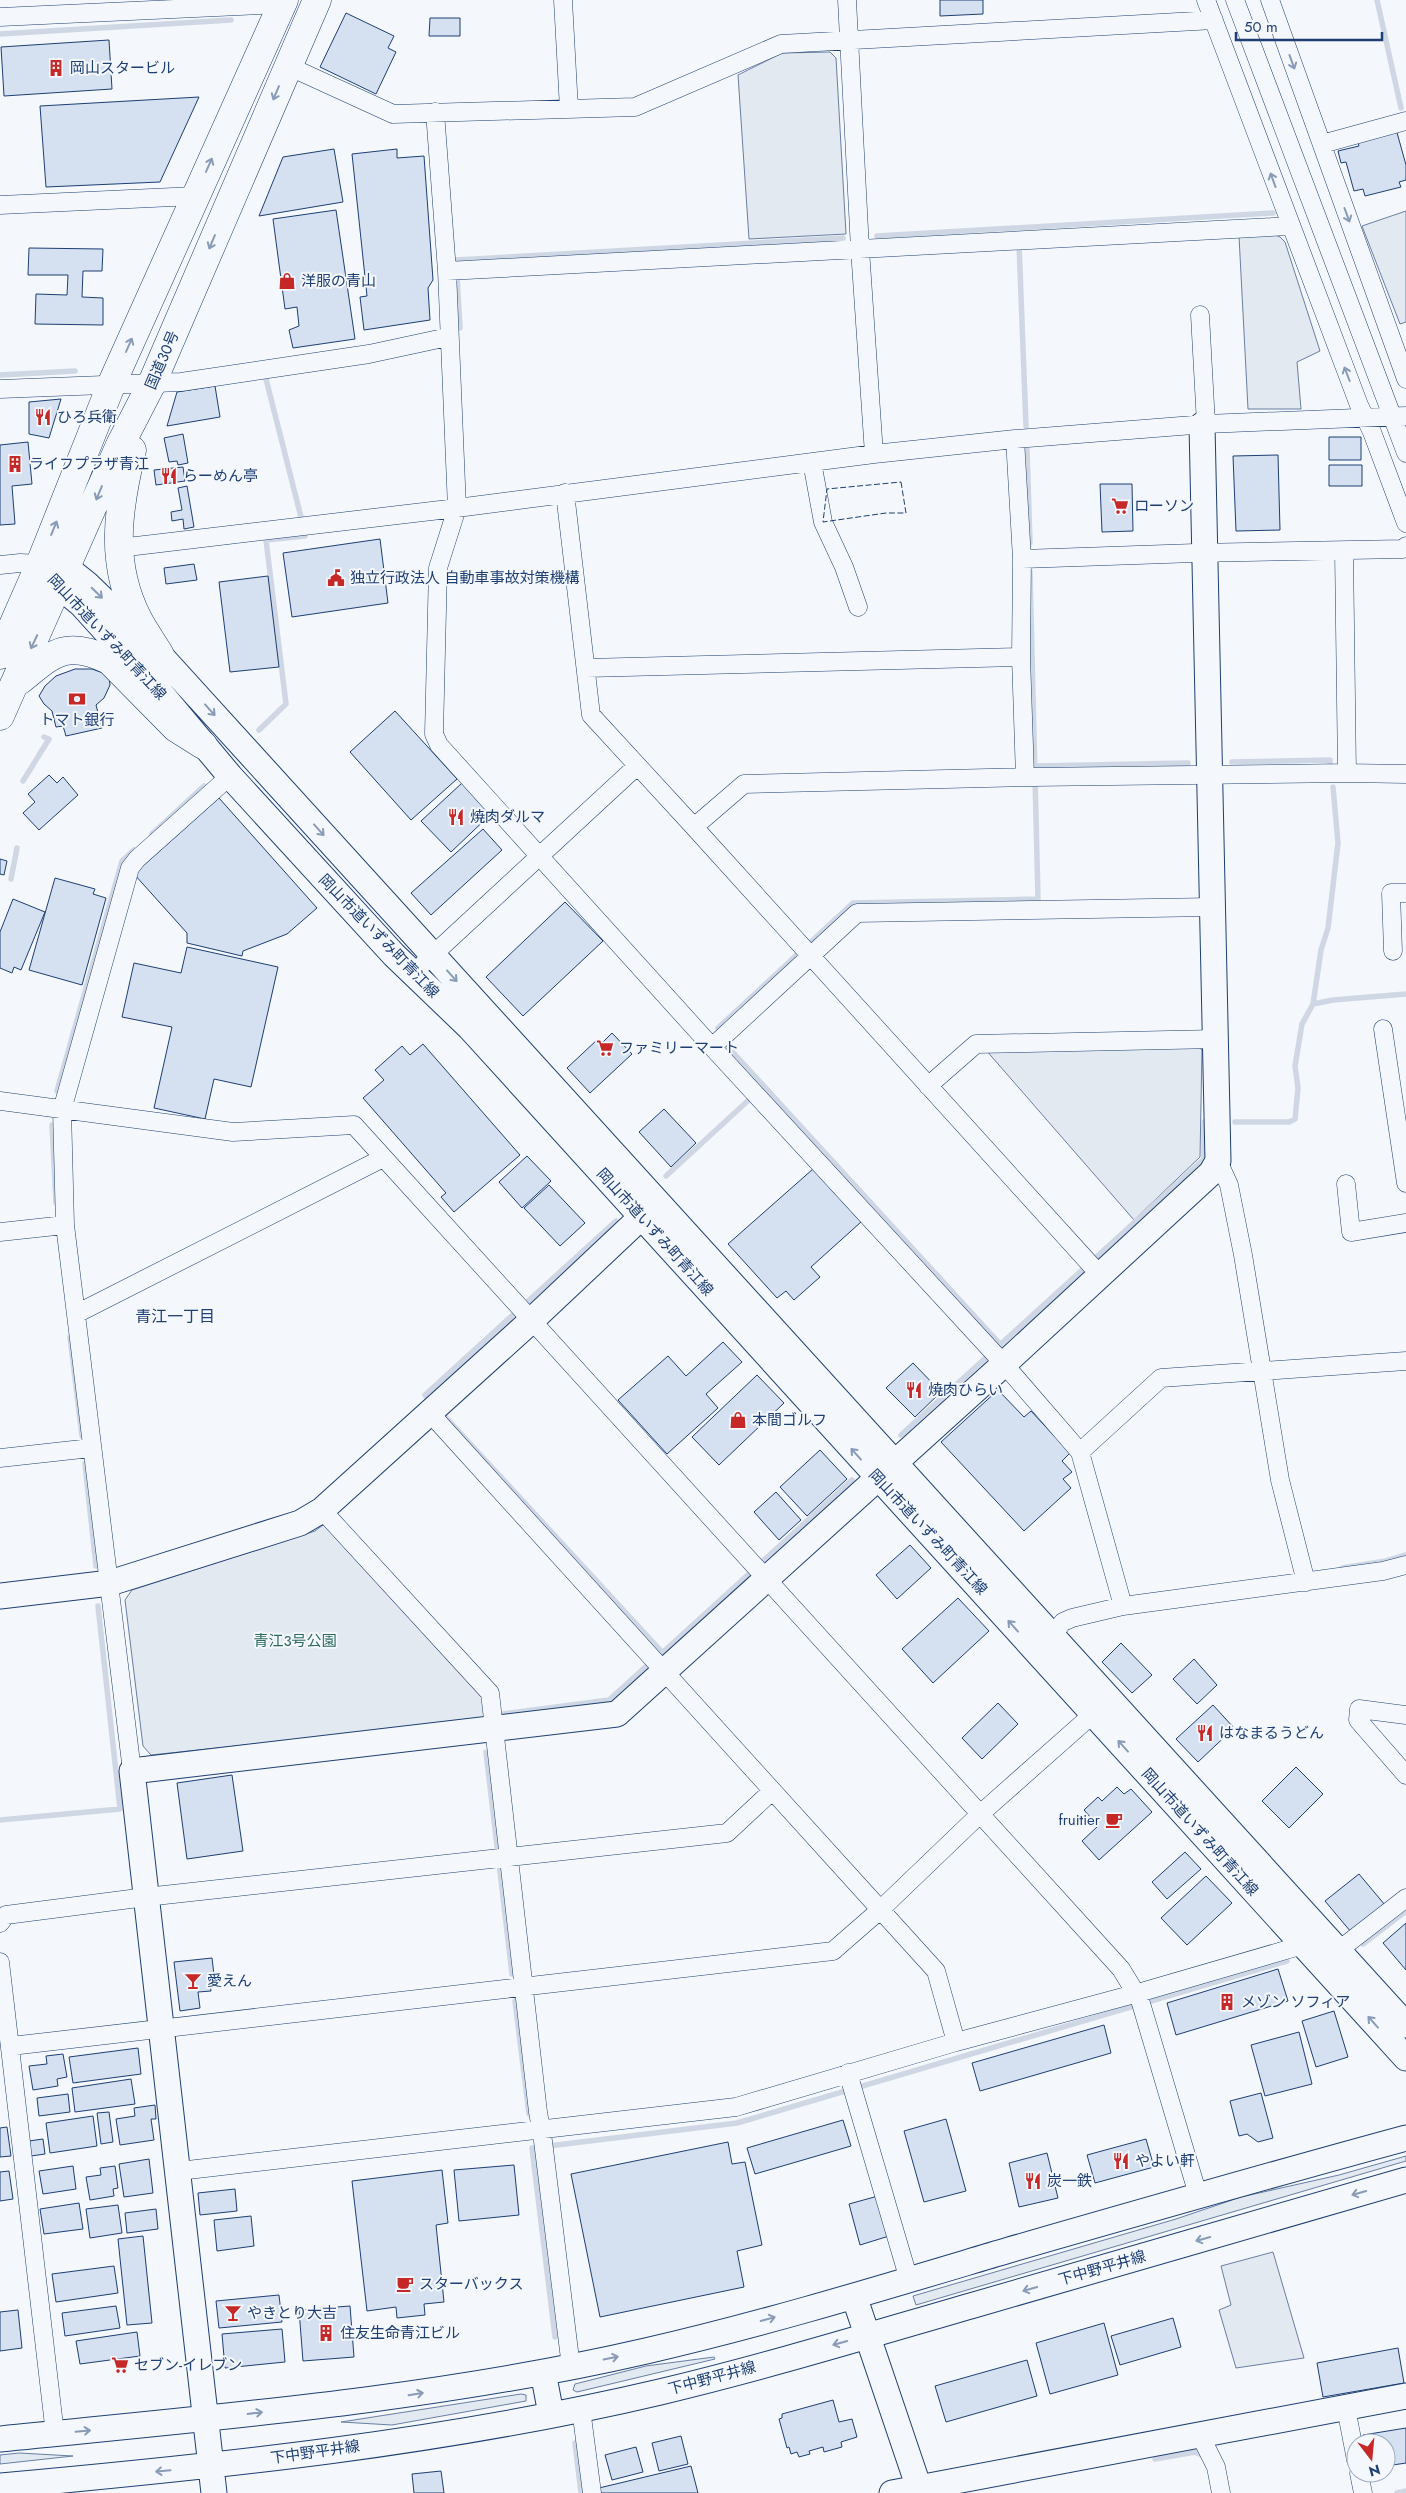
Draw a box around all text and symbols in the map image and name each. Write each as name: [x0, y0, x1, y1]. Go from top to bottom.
scale bar: [1236, 10, 1382, 42]
text: 50 m: [1244, 16, 1278, 38]
one-way arrow: [1288, 54, 1297, 70]
place label: 岡山スタービル: [70, 57, 175, 79]
building icon: 岡山スタービル: [46, 58, 66, 78]
one-way arrow: [271, 85, 281, 100]
one-way arrow: [205, 158, 215, 173]
one-way arrow: [1268, 173, 1277, 189]
one-way arrow: [1343, 207, 1352, 223]
one-way arrow: [207, 234, 217, 249]
place label: 洋服の青山: [301, 270, 376, 292]
shop icon: 洋服の青山: [277, 271, 297, 291]
street label: 国道30号: [140, 327, 184, 393]
one-way arrow: [124, 338, 134, 353]
one-way arrow: [1342, 367, 1351, 382]
place label: ひろ兵衛: [57, 406, 117, 428]
restaurant icon: ひろ兵衛: [33, 407, 53, 427]
place label: ライフプラザ青江: [29, 453, 149, 475]
building icon: ライフプラザ青江: [5, 454, 25, 474]
place label: らーめん亭: [183, 465, 258, 487]
restaurant icon: らーめん亭: [159, 466, 179, 486]
one-way arrow: [93, 485, 103, 500]
place label: ローソン: [1134, 495, 1194, 517]
supermarket icon: ローソン: [1110, 496, 1130, 516]
one-way arrow: [51, 521, 60, 536]
place label: 独立行政法人 自動車事故対策機構: [350, 567, 580, 589]
public building icon: 独立行政法人 自動車事故対策機構: [326, 568, 346, 588]
street label: 岡山市道いずみ町青江線: [43, 569, 171, 705]
one-way arrow: [90, 587, 103, 599]
one-way arrow: [28, 634, 38, 649]
bank icon: トマト銀行: [67, 689, 87, 709]
one-way arrow: [204, 703, 216, 716]
place label: トマト銀行: [39, 709, 115, 731]
place label: 焼肉ダルマ: [470, 806, 545, 828]
restaurant icon: 焼肉ダルマ: [446, 807, 466, 827]
one-way arrow: [313, 824, 325, 836]
street label: 岡山市道いずみ町青江線: [314, 869, 444, 1003]
one-way arrow: [446, 970, 458, 983]
place label: ファミリーマート: [619, 1037, 739, 1059]
supermarket icon: ファミリーマート: [595, 1038, 615, 1058]
street label: 岡山市道いずみ町青江線: [592, 1163, 718, 1301]
district label: 青江一丁目: [135, 1305, 215, 1328]
place label: 焼肉ひらい: [928, 1379, 1003, 1401]
restaurant icon: 焼肉ひらい: [904, 1380, 924, 1400]
place label: 本間ゴルフ: [752, 1409, 827, 1431]
shop icon: 本間ゴルフ: [728, 1410, 748, 1430]
one-way arrow: [851, 1448, 862, 1461]
street label: 岡山市道いずみ町青江線: [864, 1464, 992, 1600]
one-way arrow: [1008, 1619, 1019, 1632]
park label: 青江3号公園: [253, 1630, 337, 1652]
place label: はなまるうどん: [1219, 1722, 1324, 1744]
restaurant icon: はなまるうどん: [1195, 1723, 1215, 1743]
one-way arrow: [1117, 1739, 1129, 1752]
street label: 岡山市道いずみ町青江線: [1137, 1763, 1263, 1901]
place label: fruitier: [1058, 1809, 1101, 1831]
cafe icon: fruitier: [1104, 1810, 1124, 1830]
place label: 愛えん: [207, 1970, 252, 1992]
bar icon: 愛えん: [183, 1971, 203, 1991]
place label: メゾン ソフィア: [1241, 1991, 1350, 2013]
building icon: メゾン ソフィア: [1217, 1992, 1237, 2012]
one-way arrow: [1367, 2015, 1379, 2028]
place label: やよい軒: [1135, 2150, 1195, 2172]
restaurant icon: やよい軒: [1111, 2151, 1131, 2171]
place label: 炭一鉄: [1047, 2170, 1092, 2192]
restaurant icon: 炭一鉄: [1023, 2171, 1043, 2191]
one-way arrow: [1352, 2189, 1368, 2199]
one-way arrow: [1195, 2234, 1211, 2244]
street label: 下中野平井線: [1056, 2245, 1148, 2291]
place label: スターバックス: [419, 2273, 523, 2295]
cafe icon: スターバックス: [395, 2274, 415, 2294]
one-way arrow: [1023, 2284, 1039, 2294]
place label: やきとり大吉: [247, 2302, 337, 2324]
bar icon: やきとり大吉: [223, 2303, 243, 2323]
one-way arrow: [760, 2314, 776, 2324]
place label: 住友生命青江ビル: [340, 2322, 460, 2344]
building icon: 住友生命青江ビル: [316, 2323, 336, 2343]
one-way arrow: [833, 2339, 849, 2349]
one-way arrow: [602, 2353, 618, 2363]
place label: セブン-イレブン: [134, 2354, 242, 2376]
supermarket icon: セブン-イレブン: [110, 2355, 130, 2375]
street label: 下中野平井線: [666, 2356, 758, 2400]
one-way arrow: [408, 2388, 424, 2398]
one-way arrow: [247, 2408, 263, 2418]
one-way arrow: [75, 2426, 91, 2436]
north arrow: [1346, 2433, 1396, 2483]
street label: 下中野平井線: [269, 2435, 361, 2469]
text: N: [1366, 2459, 1383, 2482]
one-way arrow: [155, 2467, 171, 2476]

